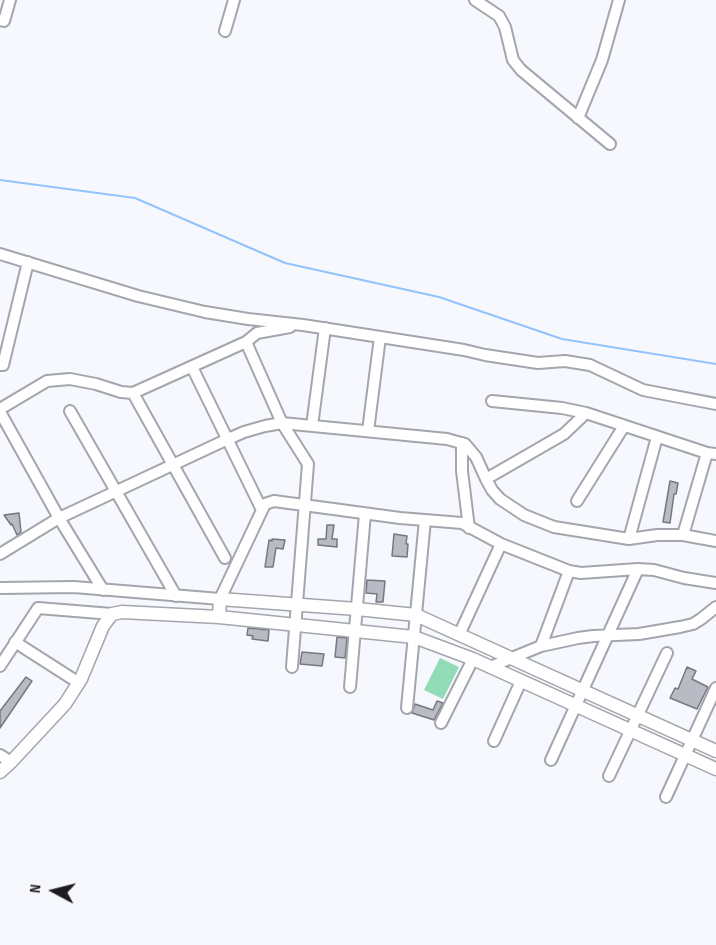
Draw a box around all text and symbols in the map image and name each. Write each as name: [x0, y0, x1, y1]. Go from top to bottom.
north arrow: [24, 861, 84, 921]
text: N: [26, 883, 46, 894]

